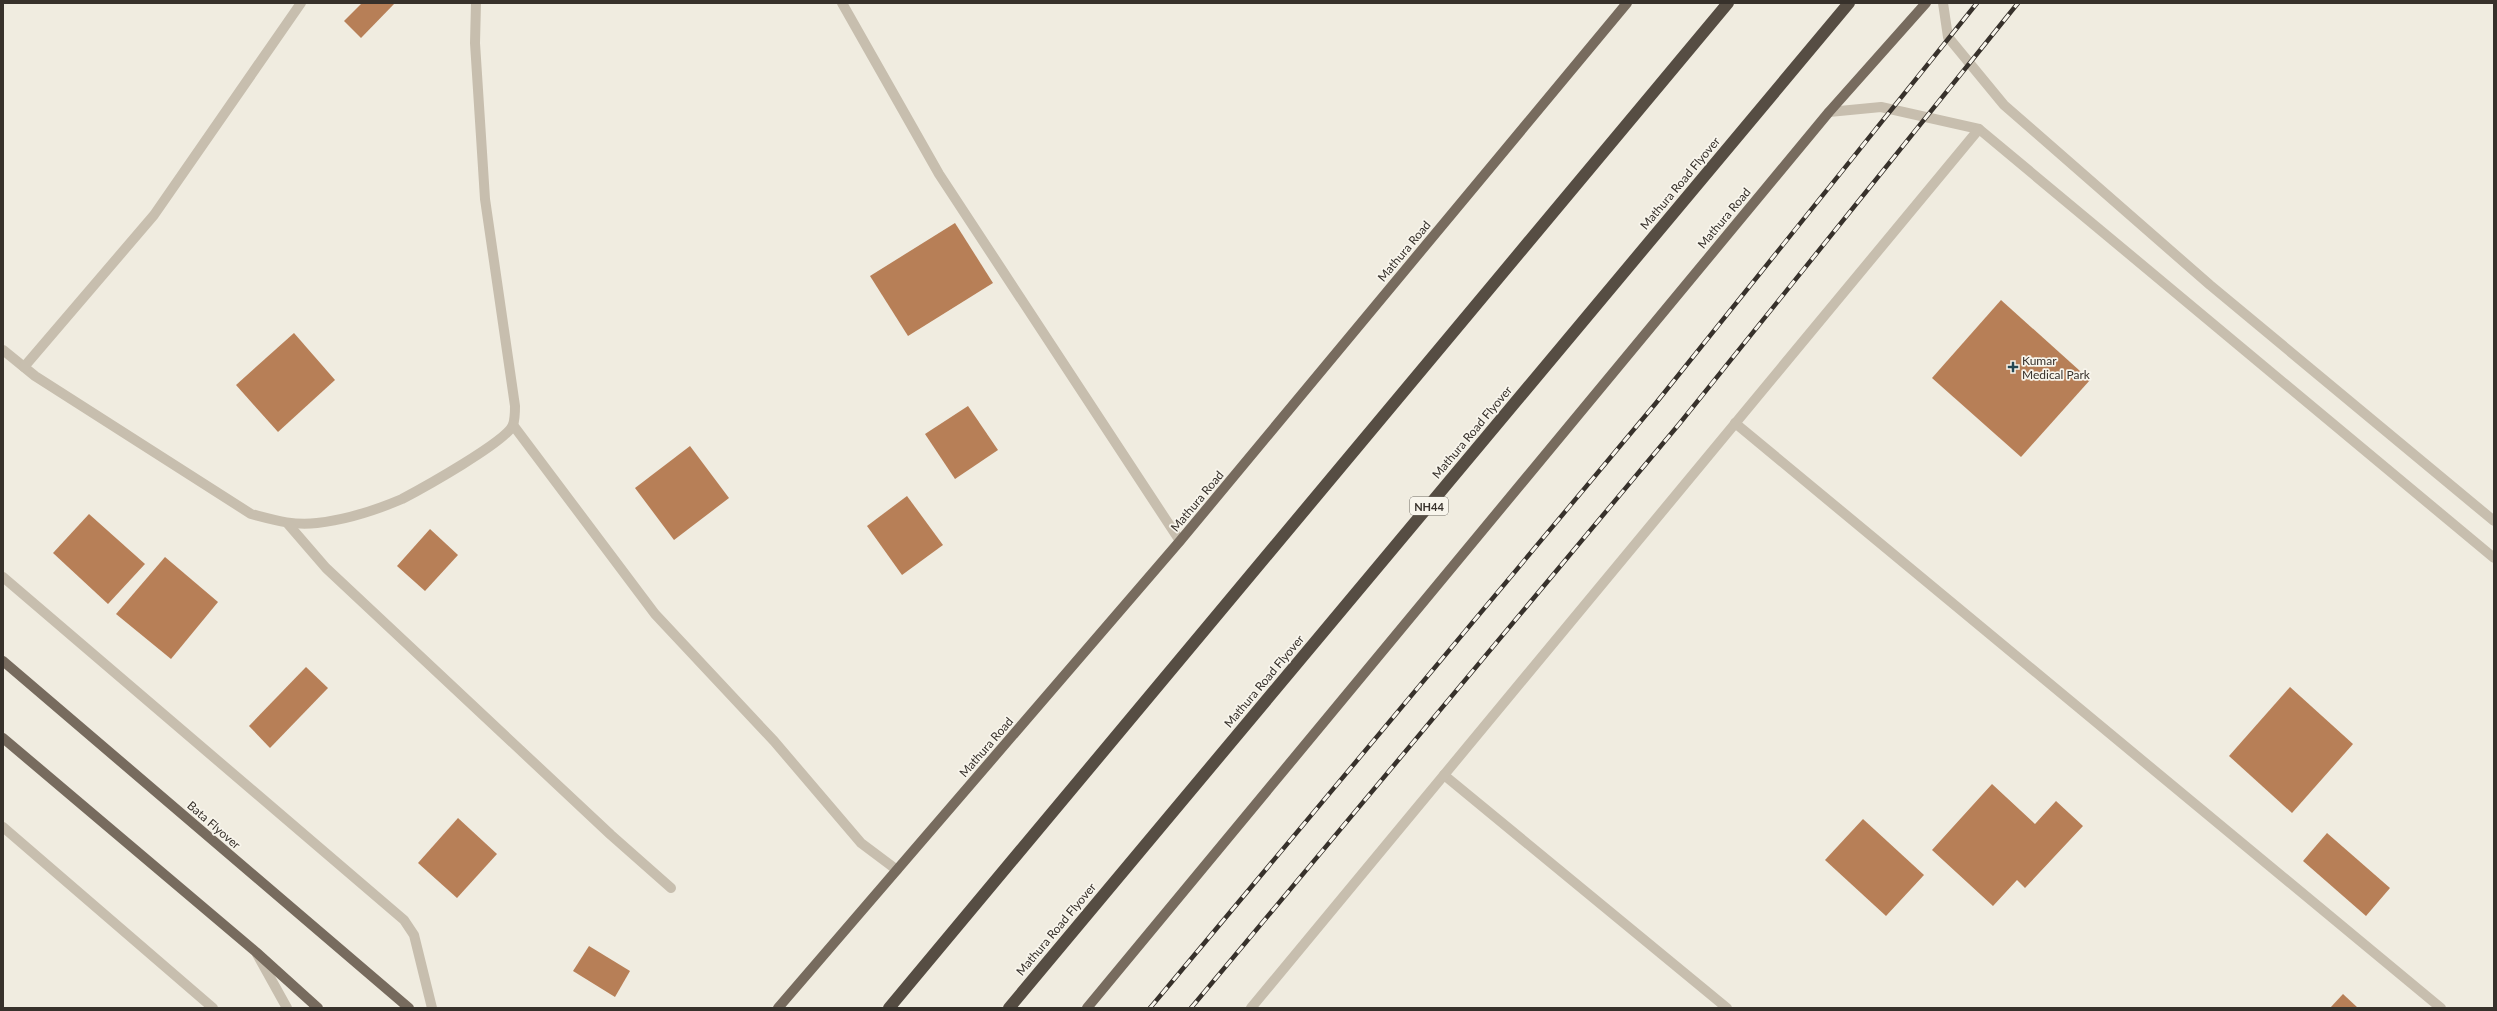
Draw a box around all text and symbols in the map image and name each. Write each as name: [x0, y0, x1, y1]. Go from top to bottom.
street label: Mathura Road Flyover: [1637, 134, 1723, 232]
street label: Mathura Road: [1695, 185, 1753, 251]
street label: Mathura Road: [1374, 218, 1434, 284]
place label: Kumar Medical Park: [2022, 353, 2091, 382]
marker: Kumar Medical Park: [2007, 361, 2019, 373]
street label: Mathura Road Flyover: [1429, 382, 1516, 481]
street label: Mathura Road: [1167, 468, 1227, 534]
road number: NH44: [1410, 497, 1448, 515]
street label: Mathura Road Flyover: [1221, 631, 1308, 730]
street label: Mathura Road: [956, 714, 1016, 780]
street label: Bata Flyover: [184, 798, 244, 853]
street label: Mathura Road Flyover: [1013, 879, 1100, 978]

